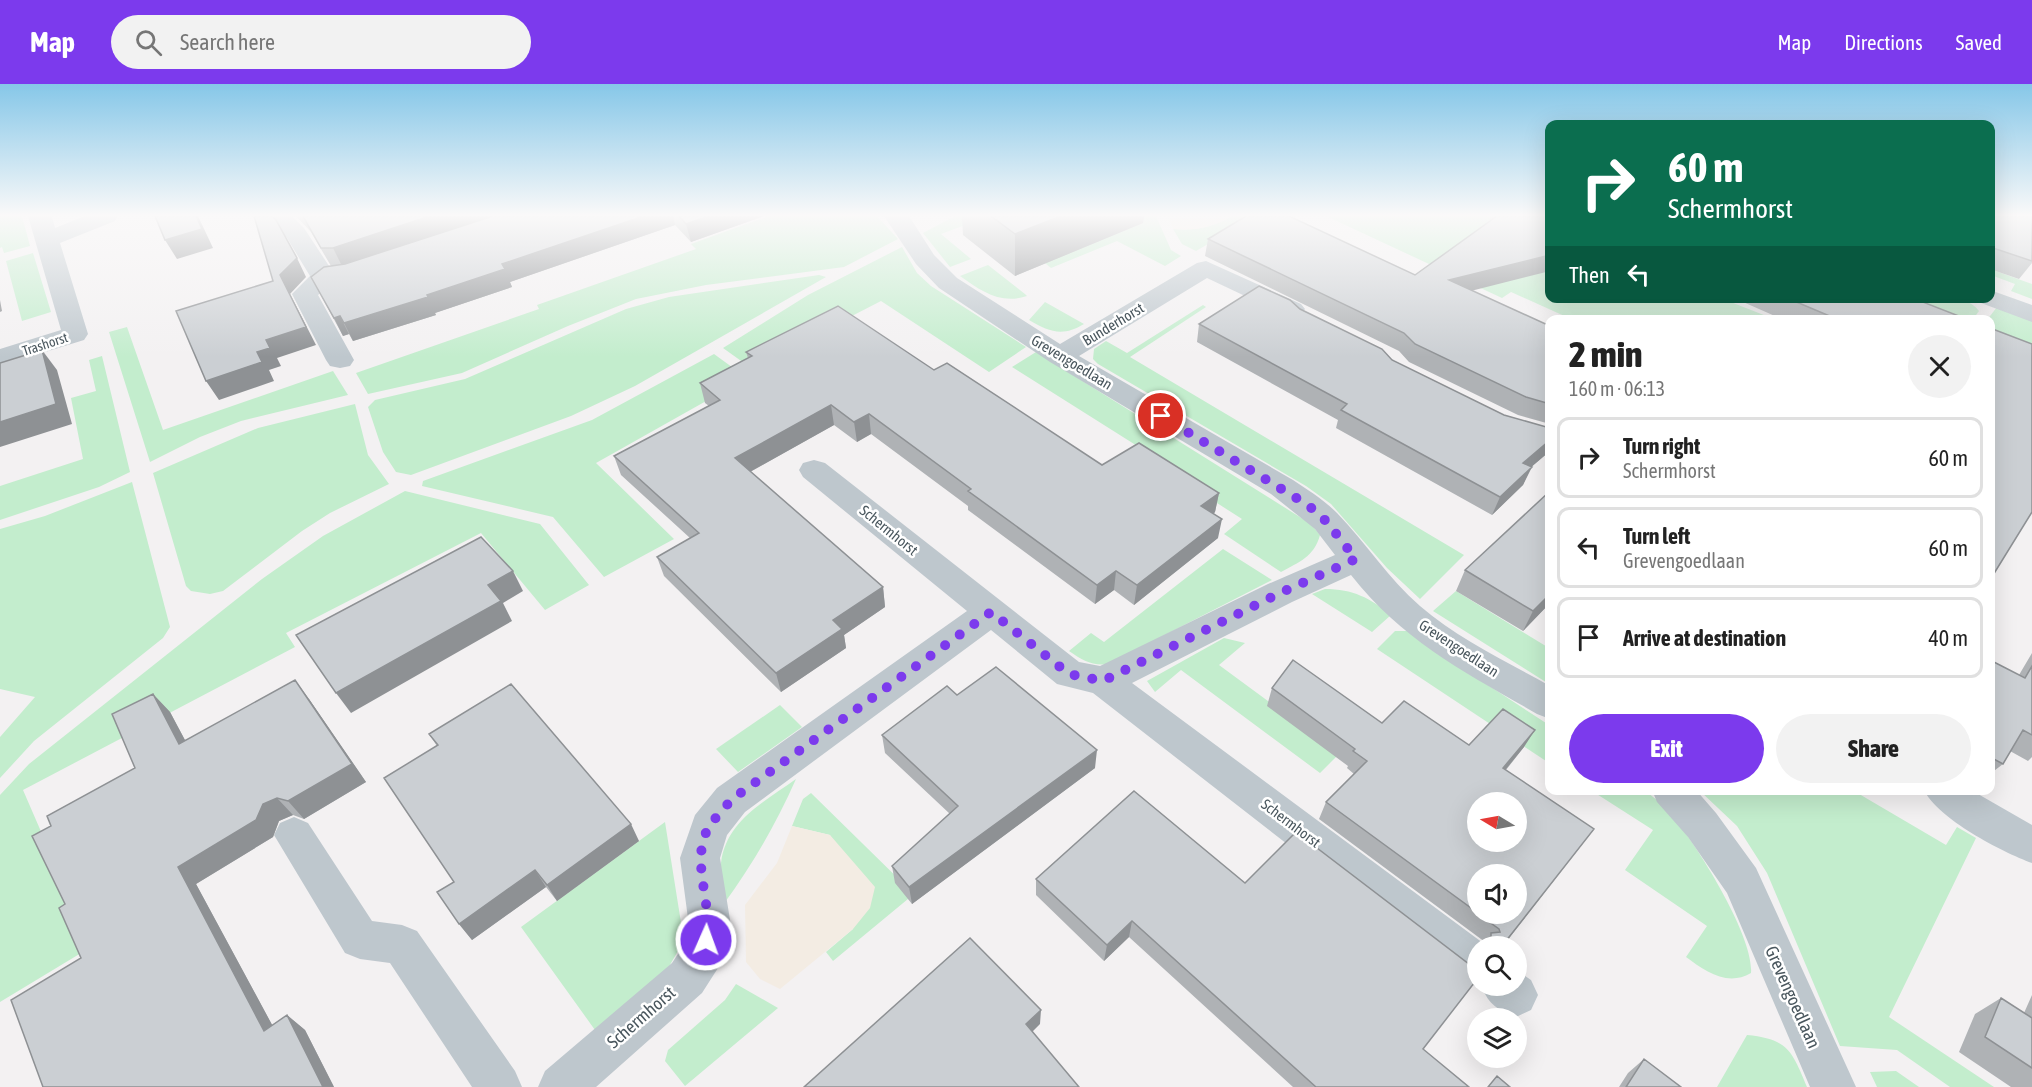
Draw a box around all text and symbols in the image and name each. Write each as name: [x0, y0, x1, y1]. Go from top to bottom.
search box: [111, 15, 531, 69]
text: Map: [30, 26, 75, 58]
icon: search: [132, 26, 165, 59]
text: Search here: [180, 29, 275, 55]
text: Map: [1777, 30, 1811, 54]
text: Directions: [1844, 30, 1923, 54]
text: Saved: [1956, 30, 2002, 54]
text: 60 m: [1668, 143, 1743, 191]
icon: right: [1569, 144, 1647, 222]
text: Schermhorst: [1668, 193, 1793, 224]
icon: left: [1622, 258, 1655, 291]
text: Then: [1569, 262, 1610, 288]
street label: Bunderhorst: [1079, 299, 1147, 349]
street label: Trashorst: [20, 329, 70, 359]
street label: Grevengoedlaan: [1028, 331, 1116, 393]
text: 2 min: [1569, 333, 1643, 375]
button: close: [1908, 335, 1971, 398]
text: 160 m · 06:13: [1569, 377, 1665, 400]
pin: [1135, 390, 1186, 441]
icon: arrive: [1144, 399, 1177, 432]
text: Turn right: [1623, 433, 1700, 459]
icon: right: [1572, 441, 1605, 474]
text: 60 m: [1928, 445, 1968, 471]
text: Schermhorst: [1623, 459, 1716, 482]
street label: Schermhorst: [857, 502, 921, 558]
text: Turn left: [1623, 523, 1690, 549]
icon: left: [1572, 531, 1605, 564]
text: 60 m: [1928, 535, 1968, 561]
text: Grevengoedlaan: [1623, 549, 1745, 572]
street label: Grevengoedlaan: [1416, 616, 1502, 680]
icon: arrive: [1572, 621, 1605, 654]
text: Arrive at destination: [1623, 625, 1786, 651]
text: 40 m: [1928, 625, 1968, 651]
button: Exit: [1569, 714, 1764, 783]
button: Share: [1776, 714, 1971, 783]
north arrow: [1467, 792, 1527, 852]
map controls: [1467, 792, 1527, 1068]
street label: Schermhorst: [1258, 795, 1324, 851]
button: sound: [1467, 864, 1527, 924]
position arrow: [674, 908, 738, 972]
button: search: [1467, 936, 1527, 996]
street label: Grevengoedlaan: [1761, 943, 1825, 1051]
street label: Schermhorst: [603, 982, 679, 1052]
button: layers: [1467, 1008, 1527, 1068]

